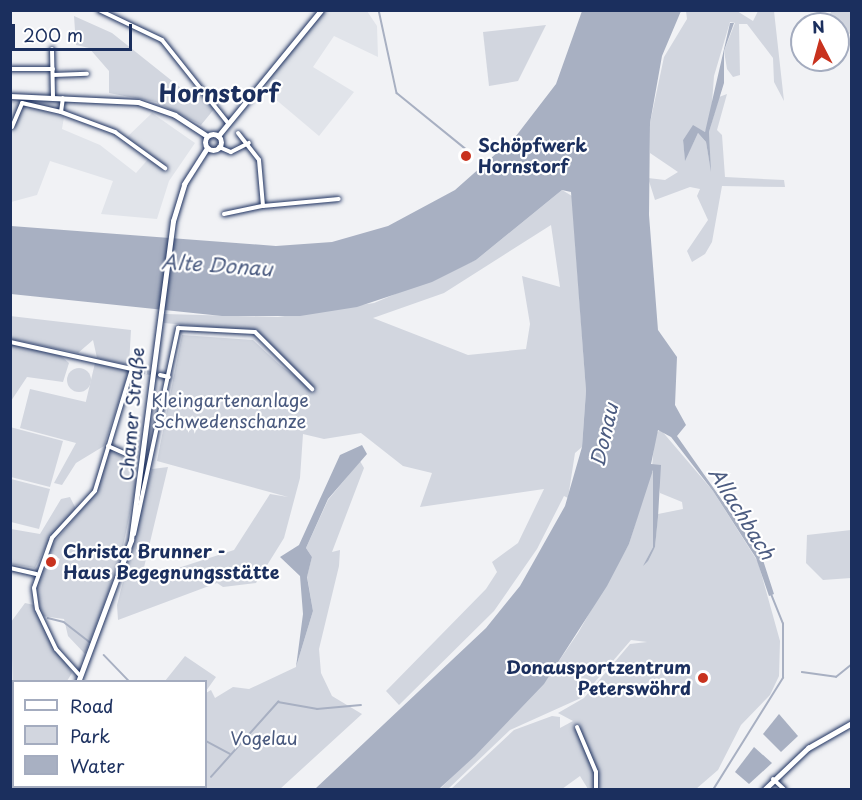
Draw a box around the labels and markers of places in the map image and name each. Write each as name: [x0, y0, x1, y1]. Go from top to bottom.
place label: Schöpfwerk Hornstorf: [478, 135, 587, 178]
marker: Schöpfwerk Hornstorf: [459, 149, 473, 163]
place label: Christa Brunner - Haus Begegnungsstätte: [63, 541, 279, 584]
marker: Christa Brunner - Haus Begegnungsstätte: [44, 555, 58, 569]
place label: Donausportzentrum Peterswöhrd: [506, 657, 691, 700]
marker: Donausportzentrum Peterswöhrd: [696, 671, 710, 685]

